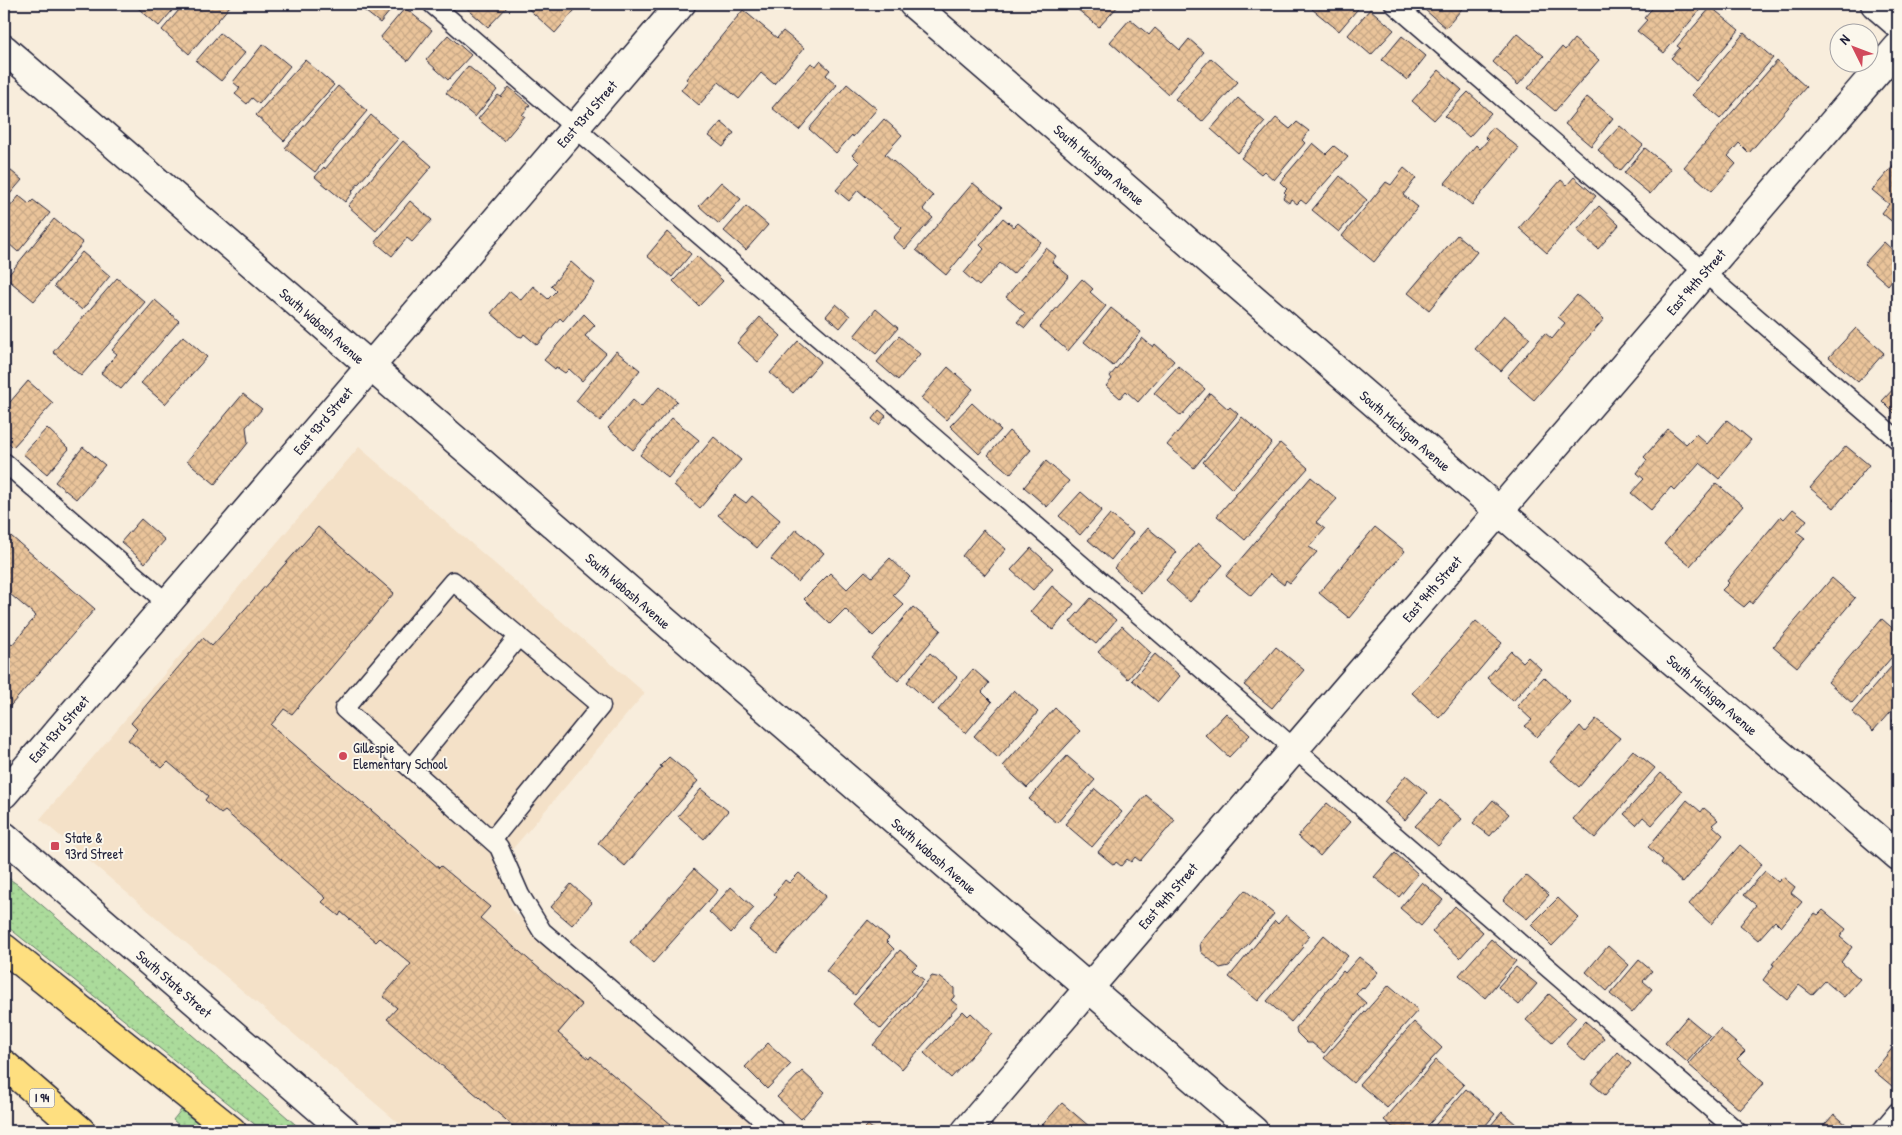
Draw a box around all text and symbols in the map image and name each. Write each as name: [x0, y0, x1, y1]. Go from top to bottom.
north arrow: [1830, 22, 1880, 72]
text: N: [1834, 29, 1854, 48]
street label: East 93rd Street: [552, 76, 621, 151]
street label: South Michigan Avenue: [1049, 120, 1149, 210]
street label: East 94th Street: [1662, 244, 1730, 319]
street label: South Wabash Avenue: [276, 283, 369, 368]
street label: East 93rd Street: [289, 383, 357, 459]
street label: South Michigan Avenue: [1355, 386, 1455, 476]
street label: South Wabash Avenue: [582, 548, 675, 633]
street label: East 94th Street: [1398, 551, 1466, 626]
street label: South Michigan Avenue: [1662, 650, 1762, 740]
street label: East 93rd Street: [24, 691, 93, 766]
place label: Gillespie Elementary School: [353, 738, 448, 774]
marker: Gillespie Elementary School: [337, 750, 349, 762]
street label: South Wabash Avenue: [888, 813, 981, 898]
place label: State & 93rd Street: [65, 828, 123, 863]
marker: State & 93rd Street: [49, 840, 61, 852]
street label: East 94th Street: [1134, 858, 1202, 933]
street label: South State Street: [132, 945, 216, 1022]
road number: I 94: [30, 1088, 54, 1108]

